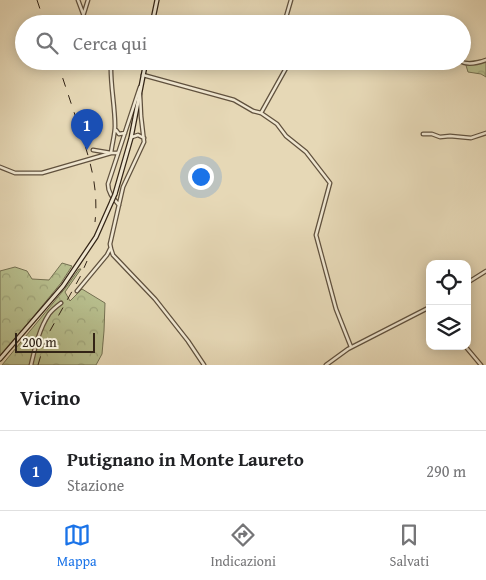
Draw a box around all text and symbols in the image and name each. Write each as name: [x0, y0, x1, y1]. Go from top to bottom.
search box: [15, 15, 471, 70]
icon: search: [33, 29, 61, 57]
text: Cerca qui: [73, 29, 147, 57]
pin: 1: [71, 109, 103, 150]
your location: [188, 164, 214, 190]
map controls: [426, 260, 471, 350]
button: locate: [426, 260, 471, 305]
button: layers: [426, 305, 471, 350]
scale bar: [15, 330, 95, 353]
text: 200 m: [22, 332, 57, 352]
text: Vicino: [20, 382, 80, 413]
text: Putignano in Monte Laureto: [67, 445, 304, 473]
text: 1: [32, 459, 40, 483]
text: 290 m: [426, 459, 466, 483]
text: Stazione: [67, 473, 124, 497]
tab: Mappa: [57, 521, 97, 571]
tab: Indicazioni: [210, 521, 276, 571]
tab: Salvati: [390, 521, 429, 571]

